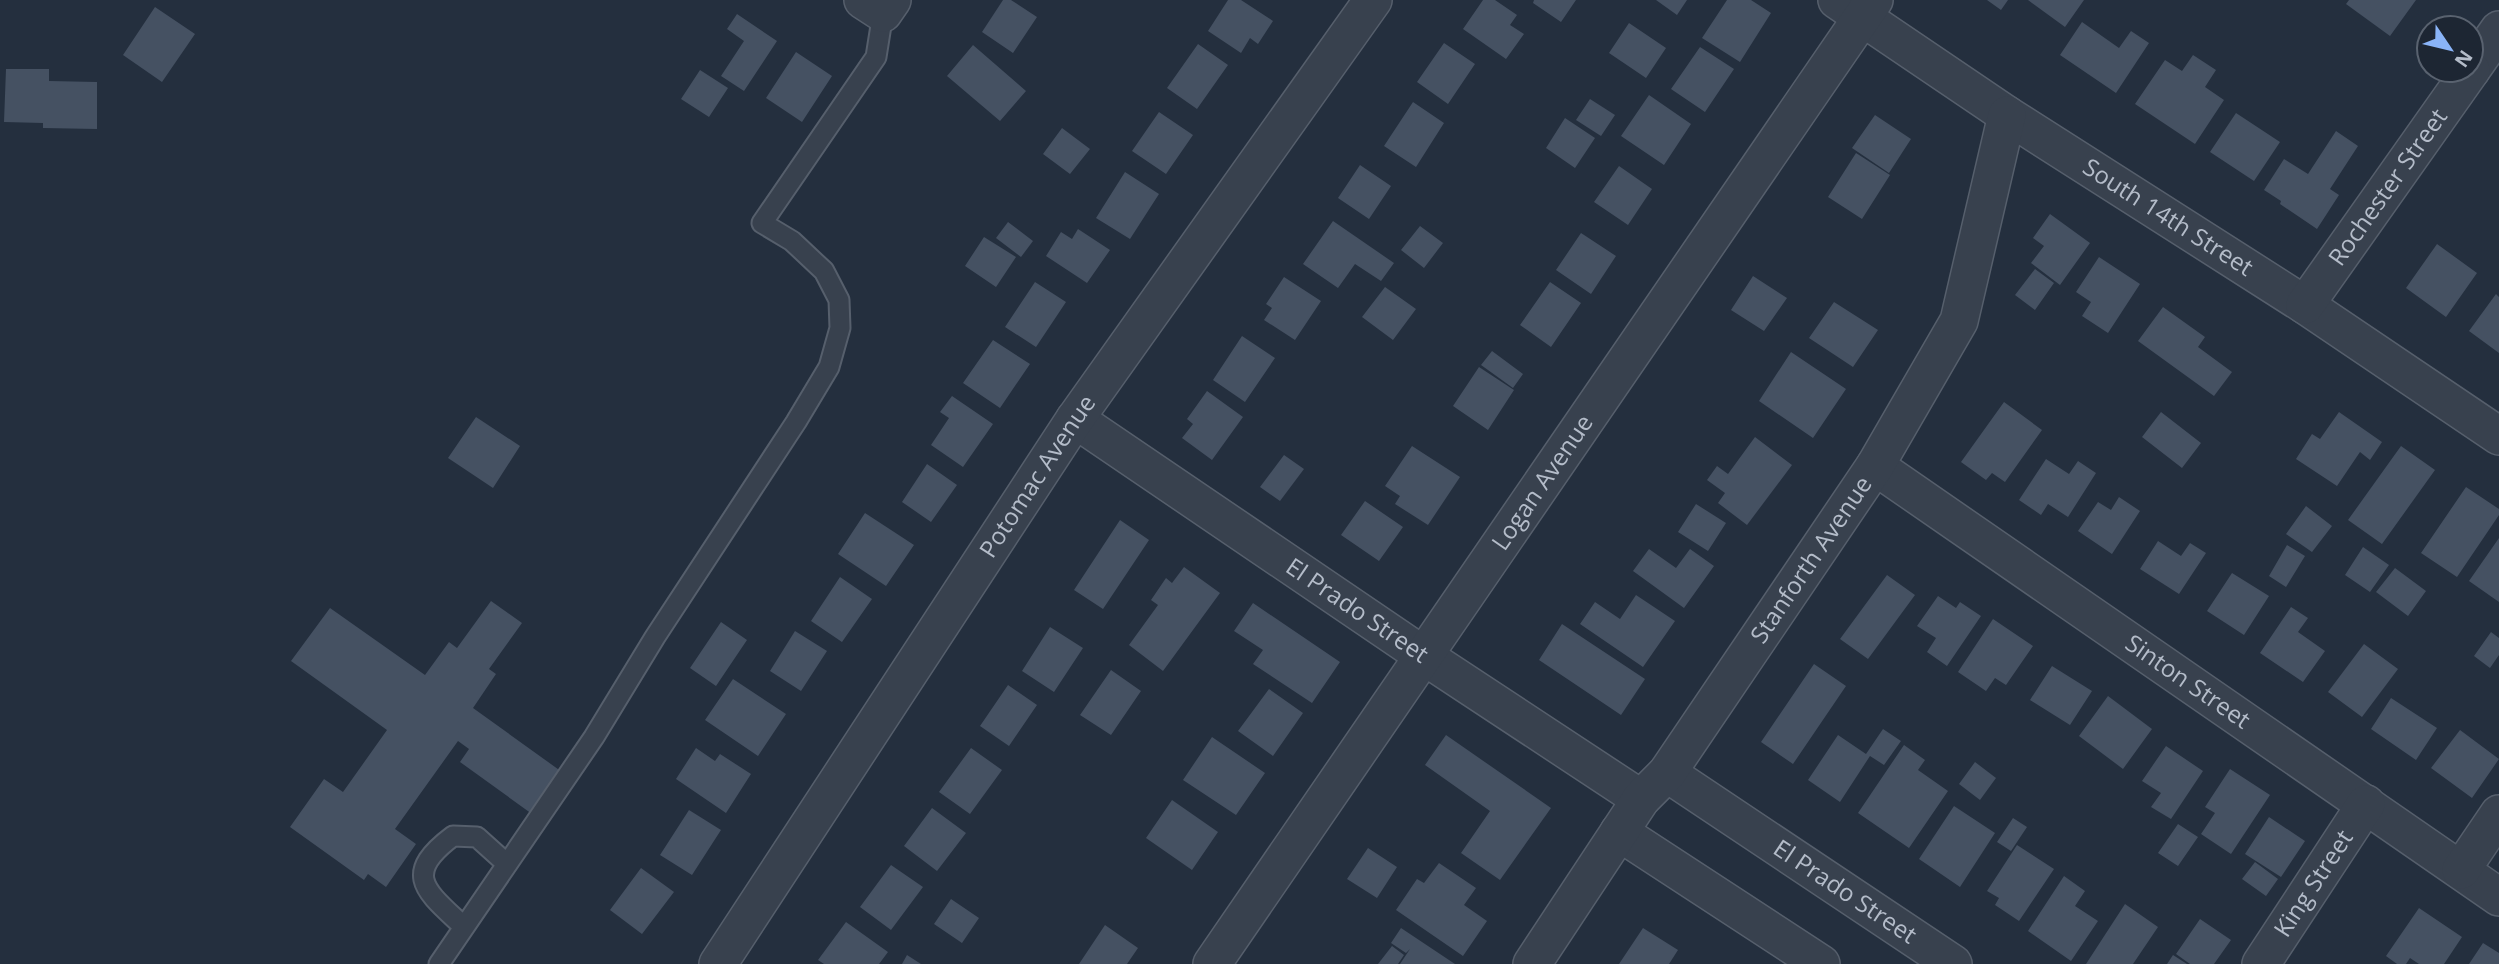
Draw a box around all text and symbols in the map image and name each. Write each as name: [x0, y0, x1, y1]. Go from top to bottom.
north arrow: [2415, 14, 2485, 84]
text: N: [2449, 45, 2479, 73]
street label: Rochester Street: [2320, 101, 2454, 272]
street label: South 14th Street: [2077, 150, 2260, 283]
street label: Potomac Avenue: [971, 387, 1102, 563]
street label: Logan Avenue: [1483, 407, 1600, 556]
street label: Stanforth Avenue: [1742, 469, 1879, 649]
street label: El Prado Street: [1280, 549, 1436, 670]
street label: Sinton Street: [2119, 626, 2258, 736]
street label: King Street: [2265, 823, 2360, 943]
street label: El Prado Street: [1768, 831, 1924, 950]

